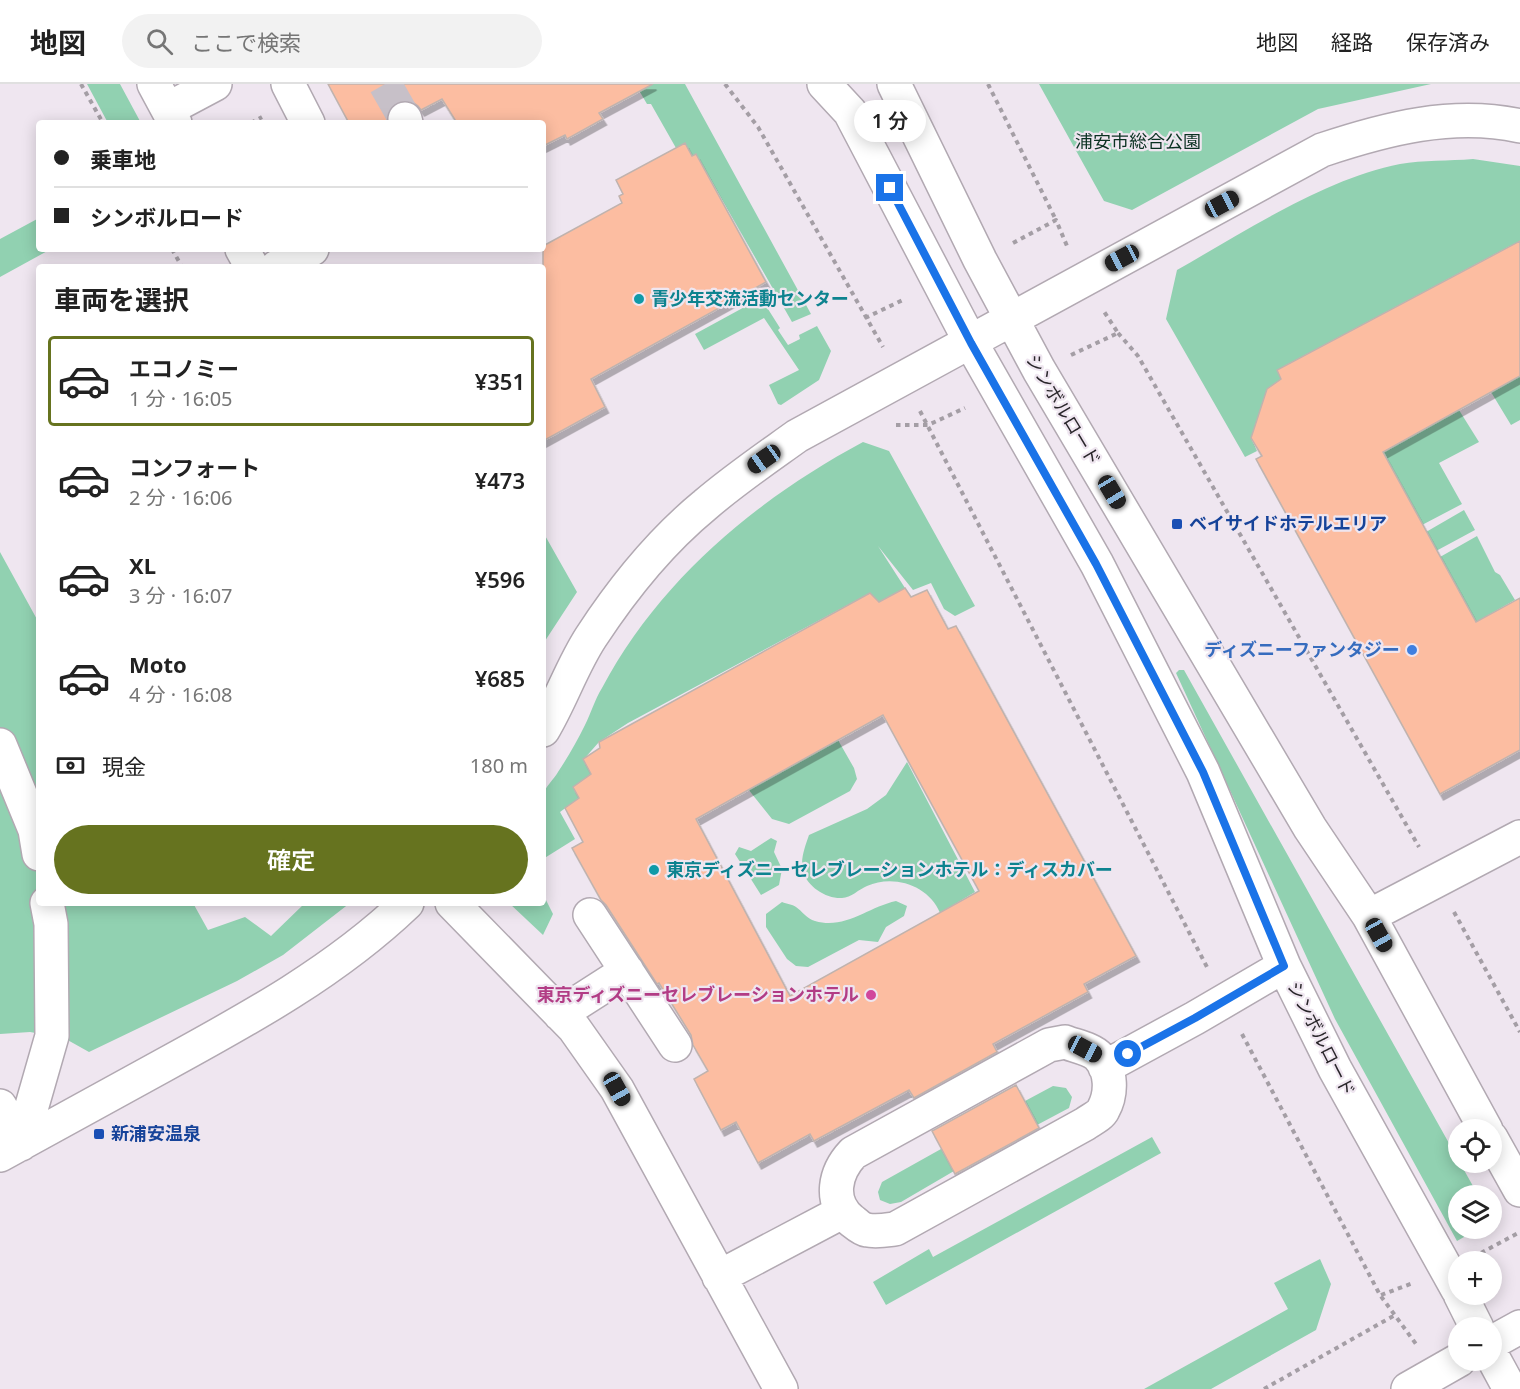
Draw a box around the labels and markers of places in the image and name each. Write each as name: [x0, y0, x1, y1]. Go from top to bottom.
place label: 青少年交流活動センター: [651, 286, 849, 310]
marker: 青少年交流活動センター: [632, 292, 646, 306]
place label: ベイサイドホテルエリア: [1189, 511, 1387, 535]
marker: ベイサイドホテルエリア: [1170, 517, 1184, 531]
place label: ディズニーファンタジー: [1204, 637, 1400, 661]
marker: ディズニーファンタジー: [1405, 643, 1419, 657]
place label: 東京ディズニーセレブレーションホテル：ディスカバー: [666, 857, 1113, 881]
marker: 東京ディズニーセレブレーションホテル：ディスカバー: [647, 863, 661, 877]
place label: 東京ディズニーセレブレーションホテル: [537, 982, 859, 1006]
marker: 東京ディズニーセレブレーションホテル: [864, 988, 878, 1002]
place label: 新浦安温泉: [111, 1121, 201, 1145]
marker: 新浦安温泉: [92, 1127, 106, 1141]

